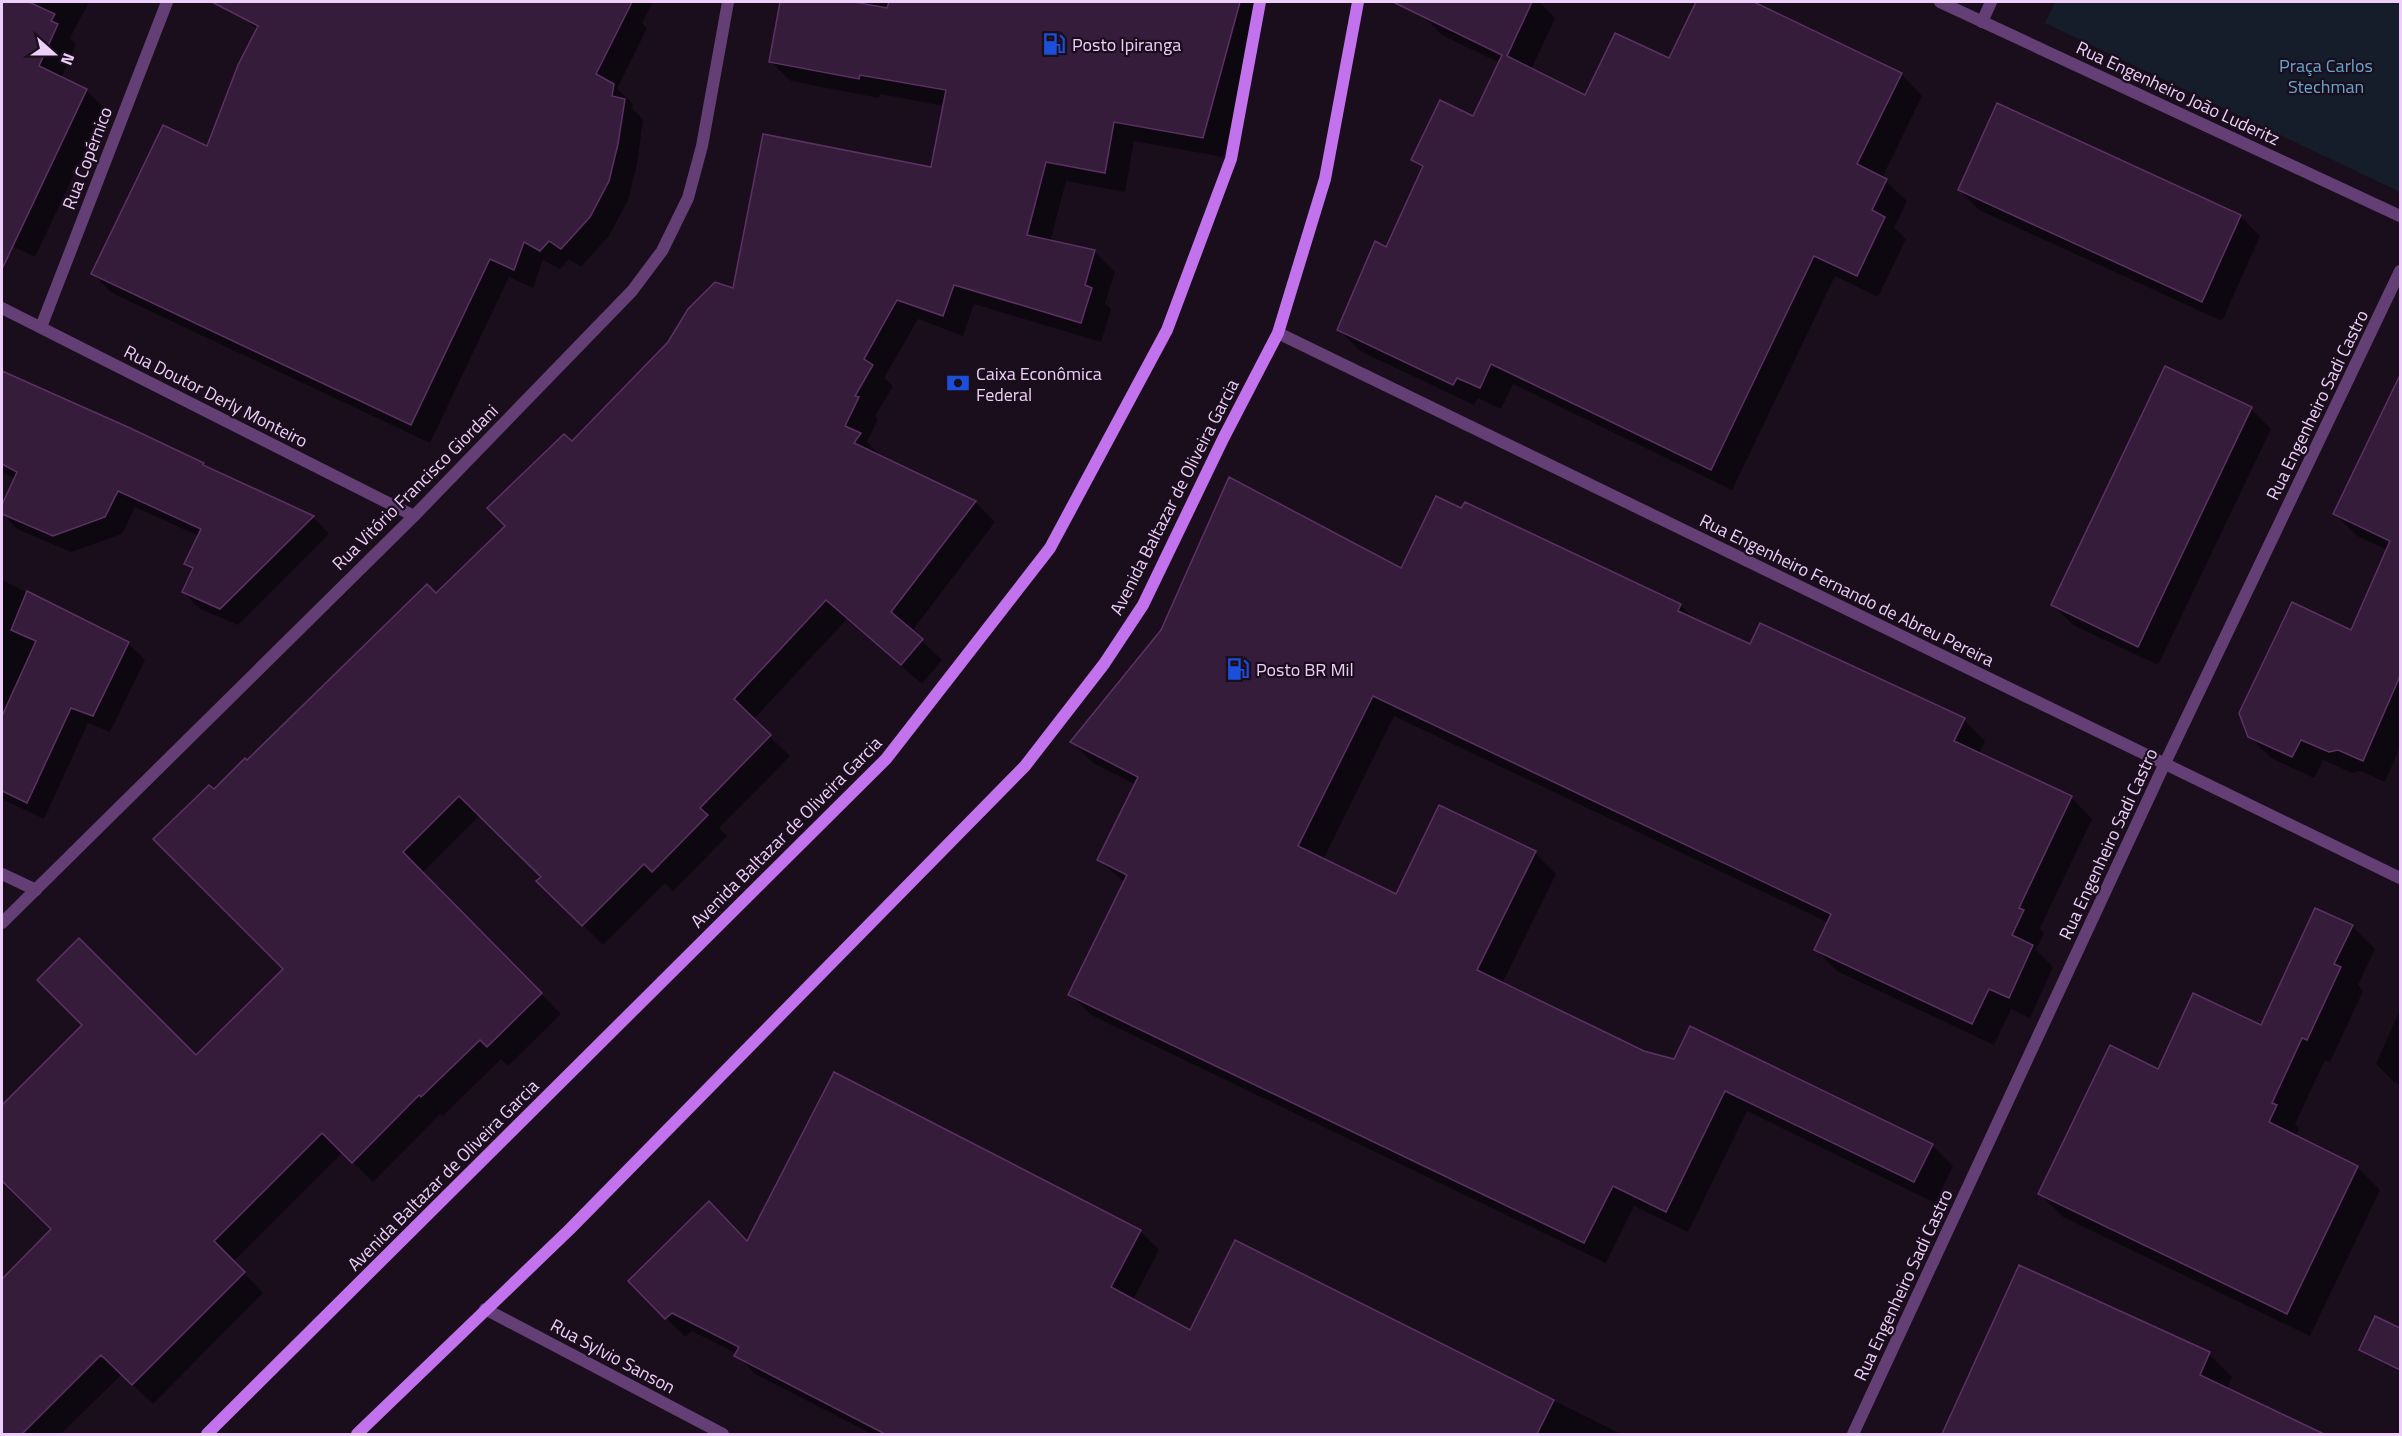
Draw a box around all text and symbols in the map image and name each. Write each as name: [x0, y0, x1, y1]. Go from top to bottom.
north arrow: [24, 24, 84, 84]
fuel station icon: Posto Ipiranga: [1041, 31, 1067, 57]
place label: Posto Ipiranga: [1072, 31, 1181, 58]
street label: Rua Engenheiro João Luderitz: [2072, 34, 2284, 152]
text: N: [55, 50, 81, 69]
park label: Praça Carlos Stechman: [2279, 52, 2373, 100]
street label: Rua Copérnico: [55, 103, 119, 213]
street label: Rua Engenheiro Sadi Castro: [2259, 305, 2375, 505]
street label: Rua Doutor Derly Monteiro: [119, 338, 313, 454]
place label: Caixa Econômica Federal: [976, 360, 1102, 408]
bank icon: Caixa Econômica Federal: [945, 370, 971, 396]
street label: Avenida Baltazar de Oliveira Garcia: [1103, 374, 1245, 620]
street label: Rua Vitório Francisco Giordani: [326, 398, 504, 576]
street label: Rua Engenheiro Fernando de Abreu Pereira: [1695, 507, 1999, 673]
fuel station icon: Posto BR Mil: [1225, 656, 1251, 682]
place label: Posto BR Mil: [1256, 656, 1354, 683]
street label: Avenida Baltazar de Oliveira Garcia: [684, 730, 888, 934]
street label: Rua Engenheiro Sadi Castro: [2052, 744, 2164, 944]
street label: Avenida Baltazar de Oliveira Garcia: [341, 1073, 545, 1277]
street label: Rua Engenheiro Sadi Castro: [1847, 1185, 1959, 1385]
street label: Rua Sylvio Sanson: [546, 1312, 680, 1400]

